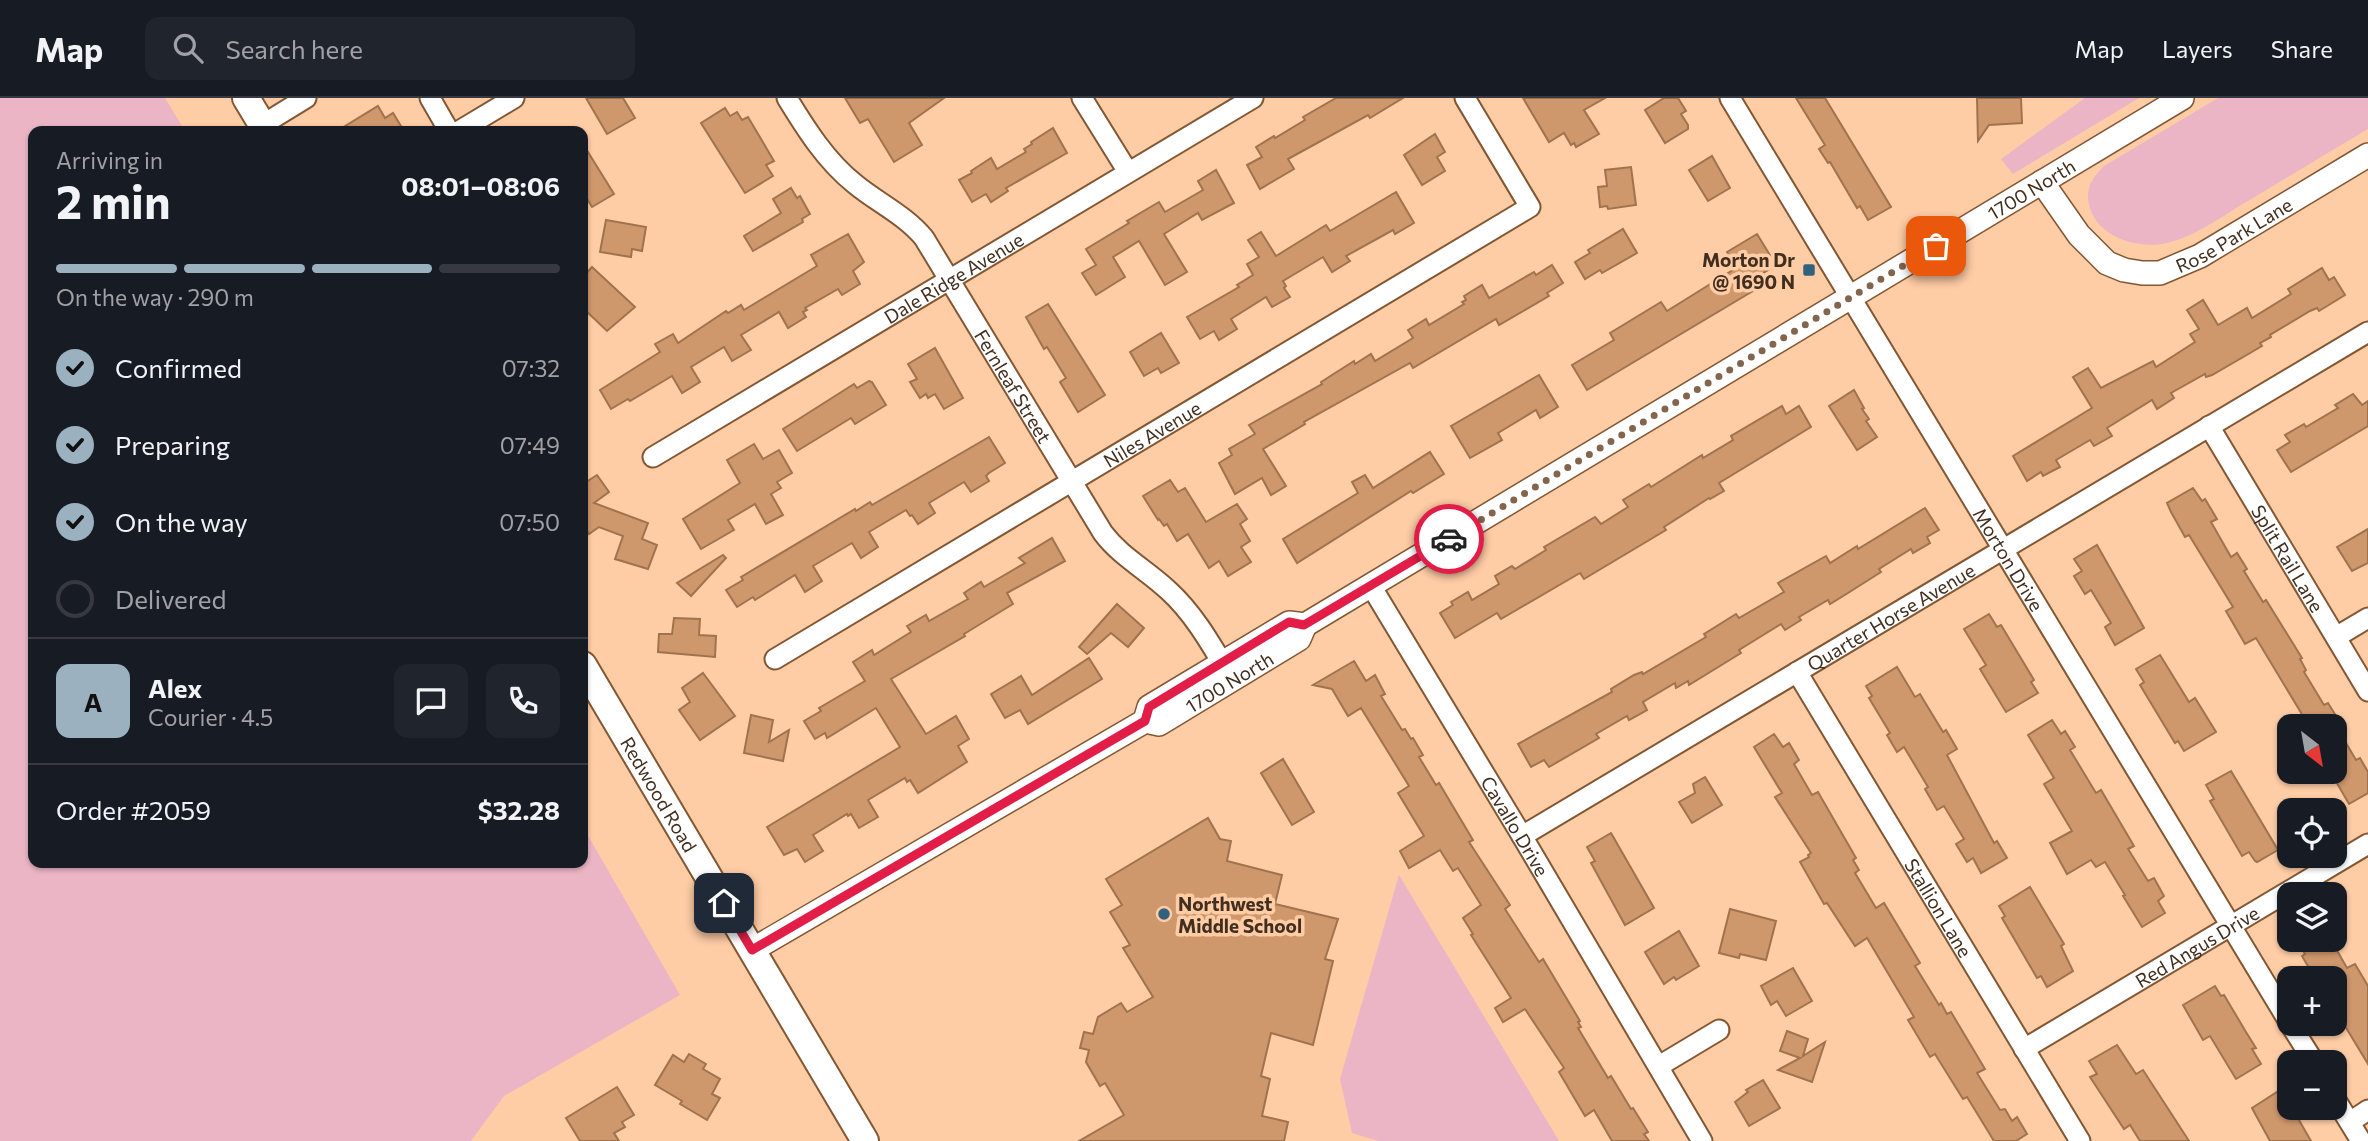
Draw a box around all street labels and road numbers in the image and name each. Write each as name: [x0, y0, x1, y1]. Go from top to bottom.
street label: 1700 North: [1983, 153, 2079, 224]
street label: Rose Park Lane: [2172, 192, 2296, 277]
street label: Dale Ridge Avenue: [880, 227, 1027, 328]
street label: Fernleaf Street: [970, 325, 1057, 447]
street label: Niles Avenue: [1099, 395, 1205, 472]
street label: Split Rail Lane: [2247, 500, 2329, 616]
street label: Morton Drive: [1969, 503, 2049, 615]
street label: Quarter Horse Avenue: [1803, 558, 1979, 675]
street label: 1700 North: [1181, 646, 1277, 717]
street label: Redwood Road: [616, 732, 702, 856]
street label: Cavallo Drive: [1477, 771, 1554, 880]
street label: Stallion Lane: [1901, 854, 1978, 961]
street label: Red Angus Drive: [2131, 900, 2263, 992]

